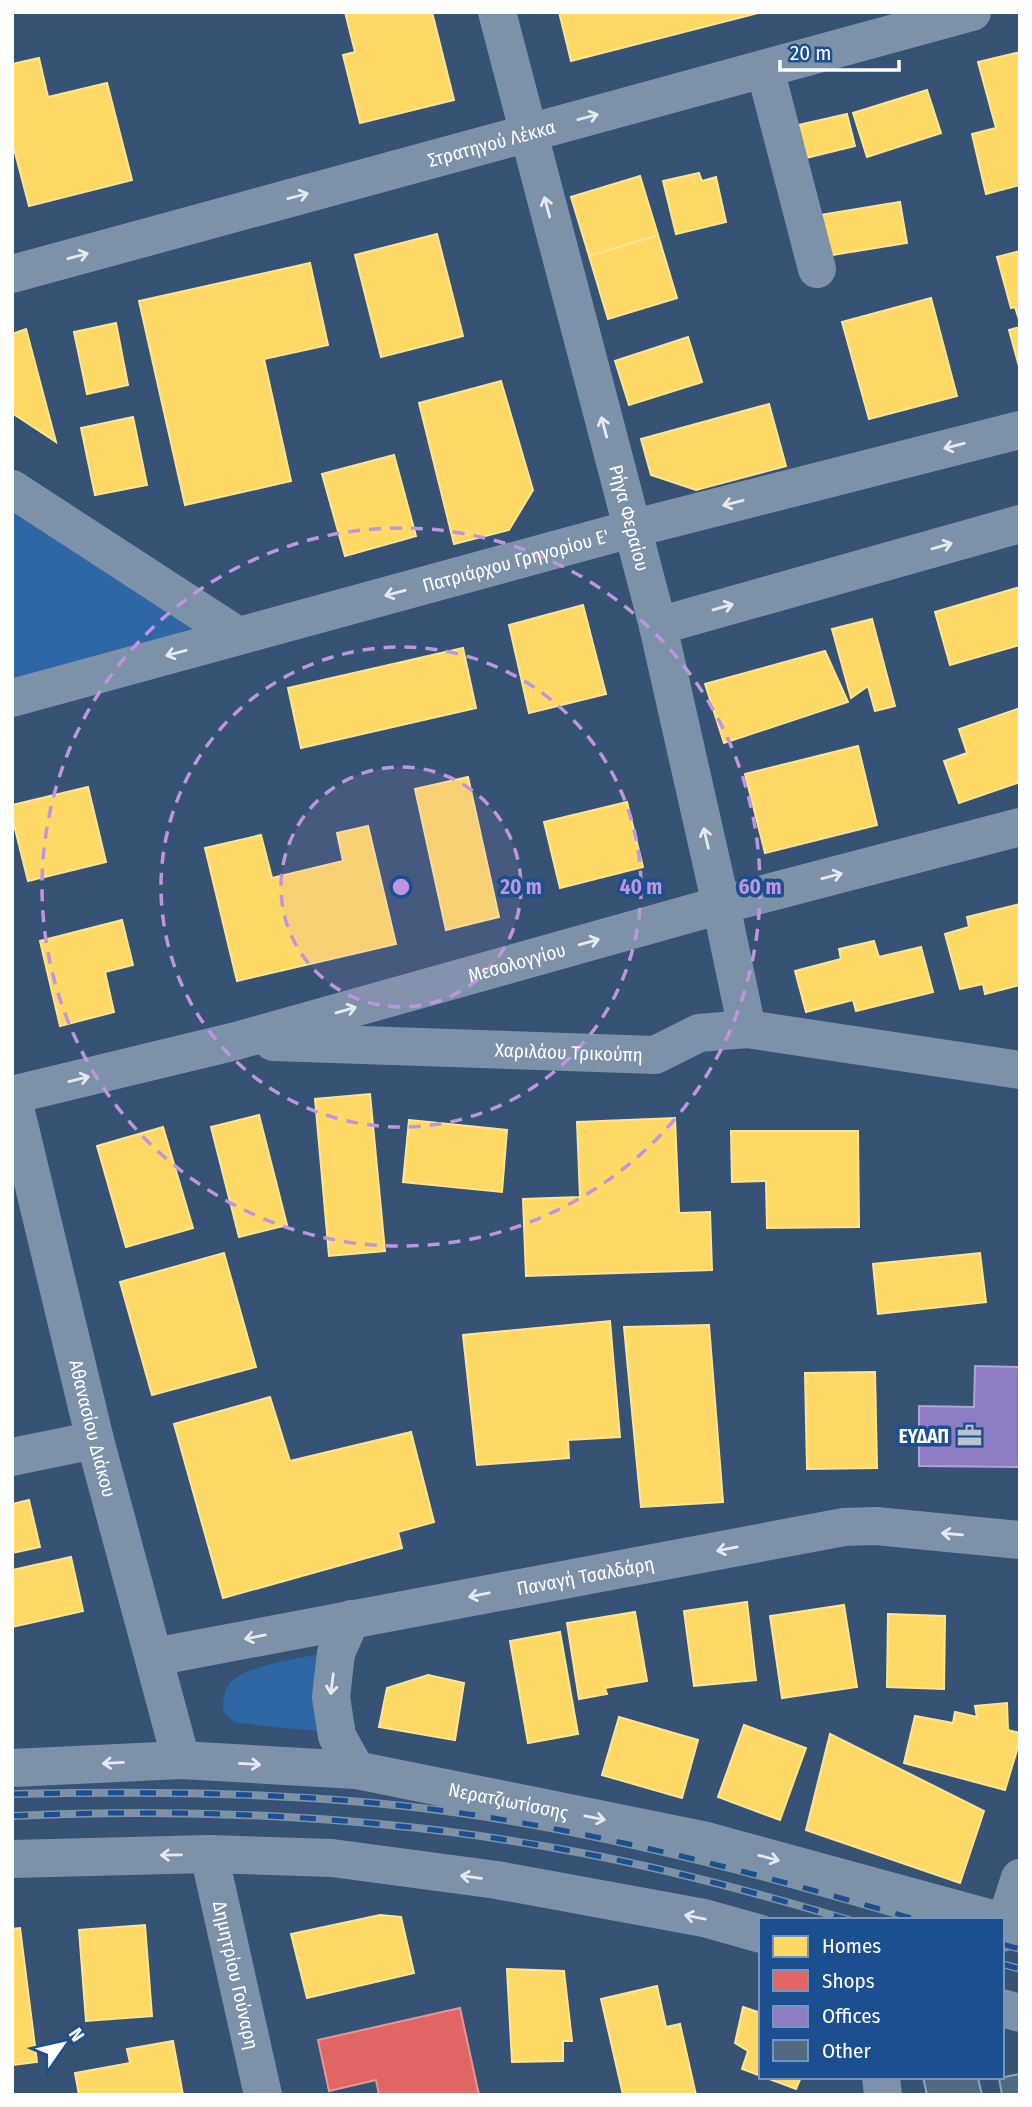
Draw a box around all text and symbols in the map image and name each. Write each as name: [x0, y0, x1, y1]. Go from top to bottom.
scale bar: [780, 28, 899, 72]
text: 20 m: [790, 40, 831, 66]
one-way arrow: [576, 110, 599, 123]
street label: Στρατηγού Λέκκα: [425, 115, 558, 172]
one-way arrow: [286, 189, 308, 202]
one-way arrow: [540, 196, 553, 219]
one-way arrow: [66, 249, 89, 262]
one-way arrow: [597, 416, 610, 438]
one-way arrow: [943, 441, 965, 454]
street label: Ρήγα Φεραίου: [604, 462, 654, 574]
one-way arrow: [722, 497, 745, 510]
street label: Πατριάρχου Γρηγορίου Ε': [420, 525, 611, 597]
one-way arrow: [931, 539, 953, 552]
one-way arrow: [384, 587, 407, 600]
one-way arrow: [712, 600, 734, 613]
one-way arrow: [165, 647, 187, 660]
one-way arrow: [699, 827, 712, 850]
one-way arrow: [820, 869, 843, 882]
text: 20 m: [499, 874, 542, 900]
text: 40 m: [620, 874, 662, 900]
text: 60 m: [739, 874, 781, 900]
centre of rings: [389, 875, 413, 899]
one-way arrow: [578, 934, 600, 947]
street label: Μεσολογγίου: [465, 938, 568, 987]
one-way arrow: [335, 1003, 357, 1016]
street label: Χαριλάου Τρικούπη: [494, 1039, 643, 1067]
one-way arrow: [67, 1072, 89, 1085]
street label: Αθανασίου Διάκου: [64, 1357, 121, 1500]
office icon: ΕΥΔΑΠ: [955, 1422, 983, 1450]
place label: ΕΥΔΑΠ: [899, 1425, 949, 1448]
one-way arrow: [941, 1527, 964, 1540]
one-way arrow: [716, 1542, 739, 1556]
street label: Παναγή Τσαλδάρη: [515, 1552, 656, 1600]
one-way arrow: [468, 1589, 491, 1603]
one-way arrow: [245, 1631, 267, 1645]
one-way arrow: [326, 1673, 339, 1695]
one-way arrow: [102, 1756, 125, 1769]
one-way arrow: [238, 1757, 261, 1770]
street label: Νερατζιωτίσσης: [447, 1778, 570, 1825]
one-way arrow: [583, 1811, 606, 1825]
one-way arrow: [160, 1849, 183, 1862]
one-way arrow: [757, 1852, 780, 1865]
one-way arrow: [460, 1870, 483, 1883]
street label: Δημητρίου Γούναρη: [208, 1899, 263, 2052]
one-way arrow: [684, 1910, 707, 1923]
legend: [759, 1918, 1004, 2079]
text: Homes: [822, 1933, 881, 1959]
text: Shops: [822, 1968, 875, 1994]
text: Offices: [822, 2003, 881, 2029]
north arrow: [28, 2009, 98, 2079]
text: N: [64, 2024, 89, 2046]
text: Other: [822, 2038, 871, 2064]

